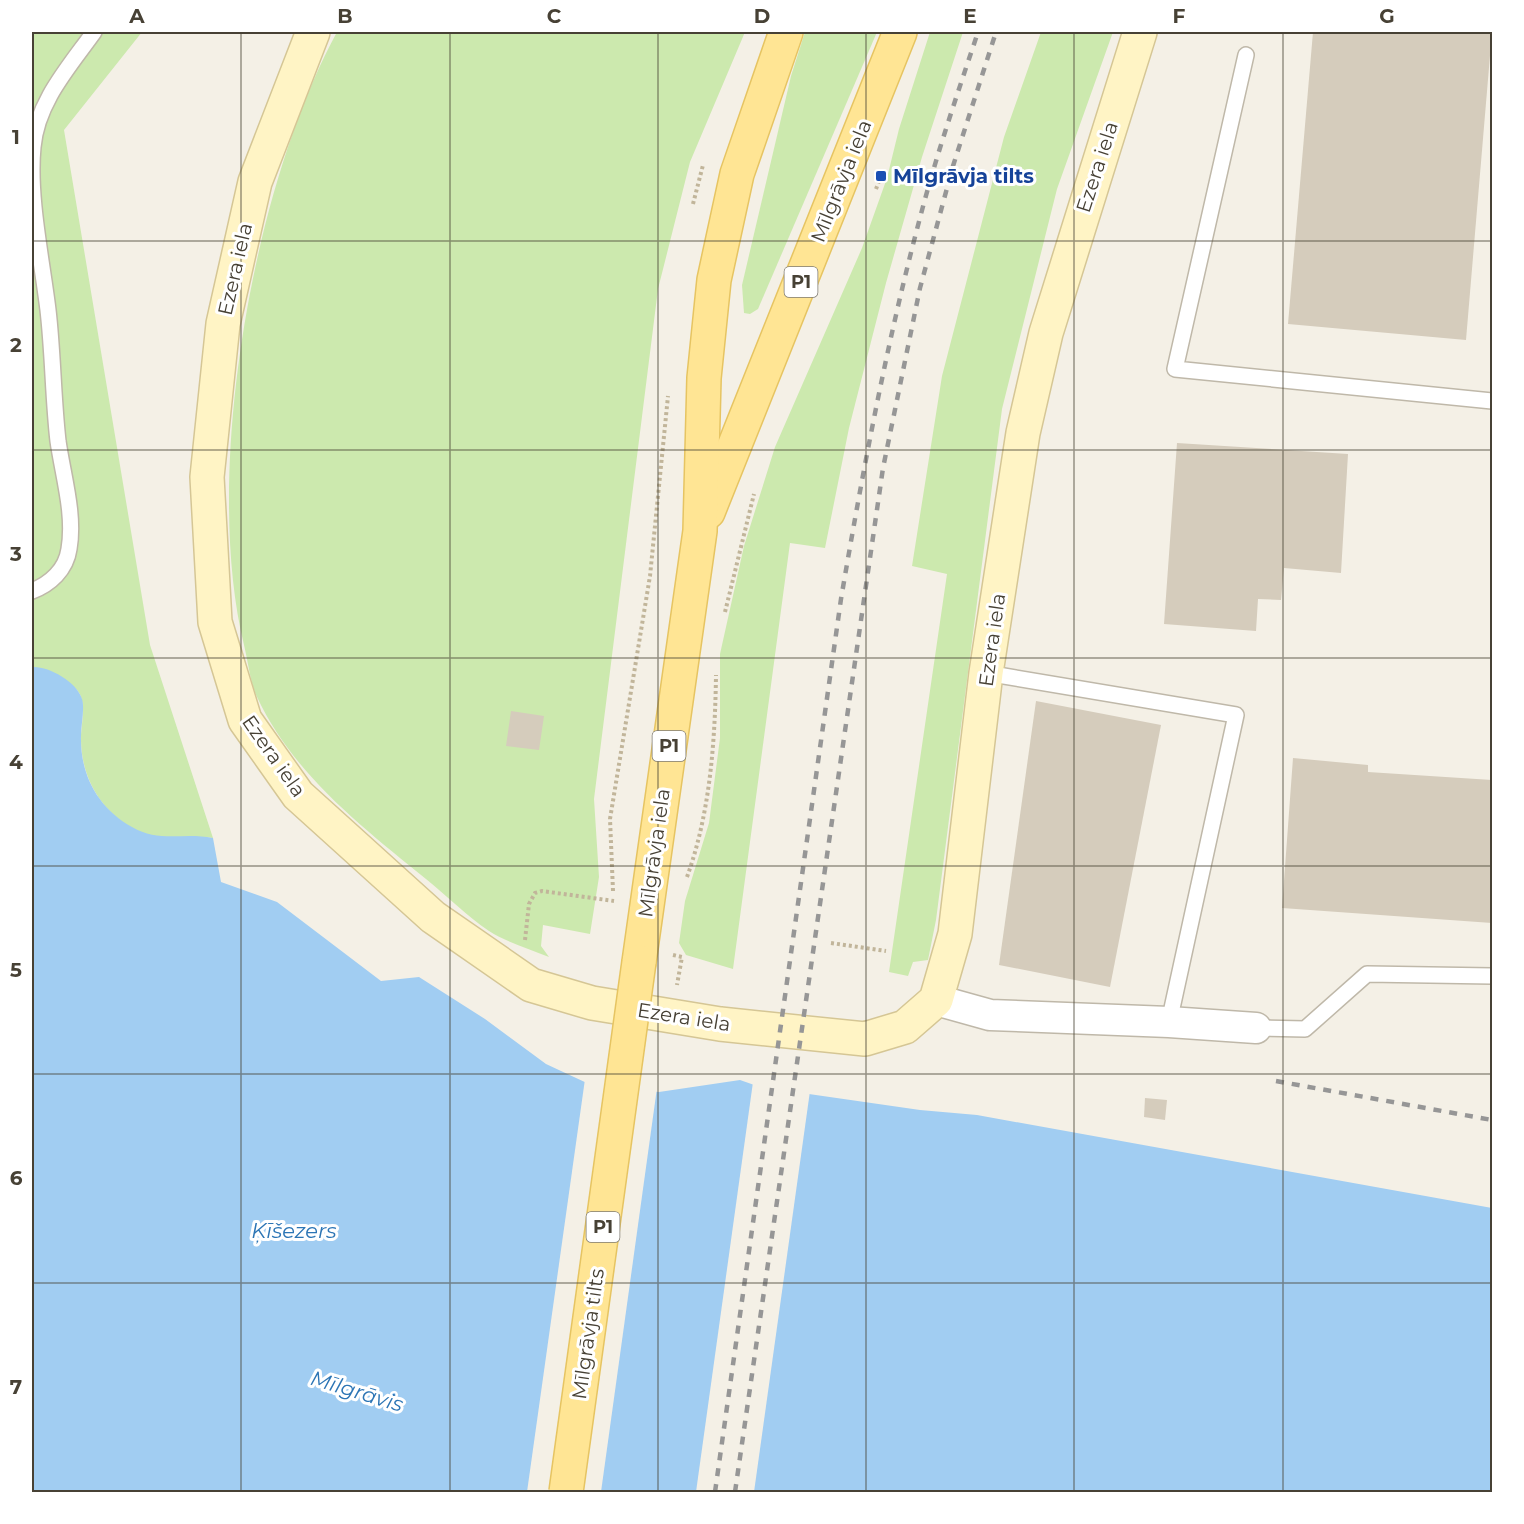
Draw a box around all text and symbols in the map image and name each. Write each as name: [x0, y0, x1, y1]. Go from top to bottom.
text: A: [128, 4, 145, 28]
text: B: [337, 4, 353, 28]
text: C: [547, 4, 562, 28]
text: D: [754, 4, 770, 28]
text: E: [963, 4, 977, 28]
text: F: [1173, 4, 1186, 28]
text: G: [1379, 4, 1395, 28]
street label: Mīlgrāvja iela: [806, 116, 876, 246]
street label: Ezera iela: [1071, 119, 1123, 215]
text: 1: [12, 125, 20, 149]
place label: Mīlgrāvja tilts: [893, 164, 1034, 188]
marker: Mīlgrāvja tilts: [874, 169, 888, 183]
street label: Ezera iela: [213, 220, 257, 318]
road number: P1: [784, 267, 818, 297]
text: 2: [10, 333, 22, 357]
text: 3: [9, 542, 22, 566]
street label: Ezera iela: [974, 592, 1010, 688]
street label: Ezera iela: [237, 711, 311, 801]
road number: P1: [652, 731, 686, 761]
text: 4: [9, 750, 23, 774]
street label: Mīlgrāvja iela: [633, 787, 675, 919]
text: 5: [10, 958, 22, 982]
street label: Ezera iela: [636, 998, 732, 1036]
text: 6: [10, 1166, 23, 1190]
road number: P1: [586, 1212, 620, 1242]
water label: Ķīšezers: [251, 1218, 337, 1244]
street label: Mīlgrāvja tilts: [567, 1267, 609, 1401]
water label: Mīlgrāvis: [308, 1365, 406, 1417]
text: 7: [10, 1375, 22, 1399]

